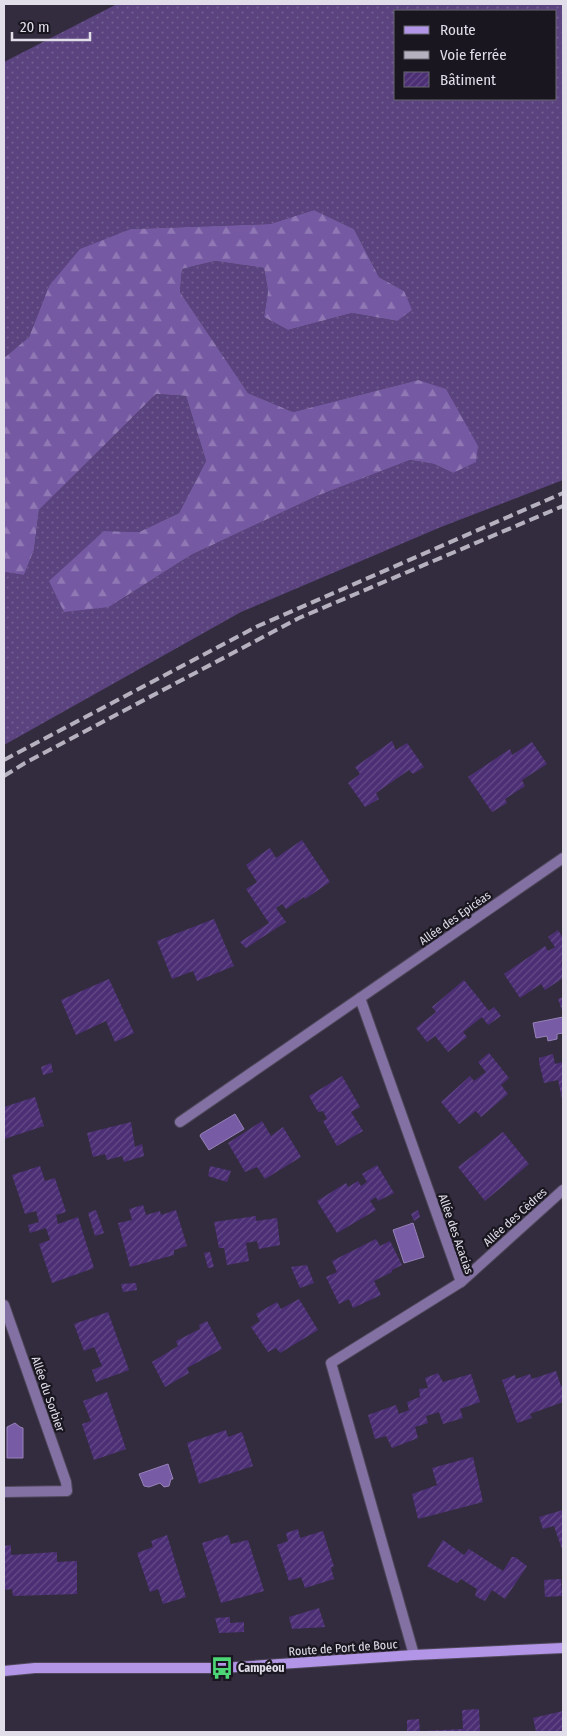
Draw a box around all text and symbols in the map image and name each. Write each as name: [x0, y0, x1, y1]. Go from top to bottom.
scale bar: [12, 10, 90, 42]
legend: [394, 10, 557, 100]
text: 20 m: [20, 18, 50, 36]
text: Route: [440, 21, 476, 39]
text: Voie ferrée: [440, 46, 507, 64]
text: Bâtiment: [440, 71, 496, 89]
street label: Allée des Epicéas: [417, 888, 493, 948]
street label: Allée des Cèdres: [480, 1185, 550, 1249]
street label: Allée des Acacias: [436, 1192, 476, 1276]
street label: Allée du Sorbier: [29, 1354, 68, 1434]
street label: Route de Port de Bouc: [288, 1637, 398, 1659]
bus stop icon: Campéou: [209, 1655, 235, 1681]
place label: Campéou: [238, 1661, 285, 1675]

